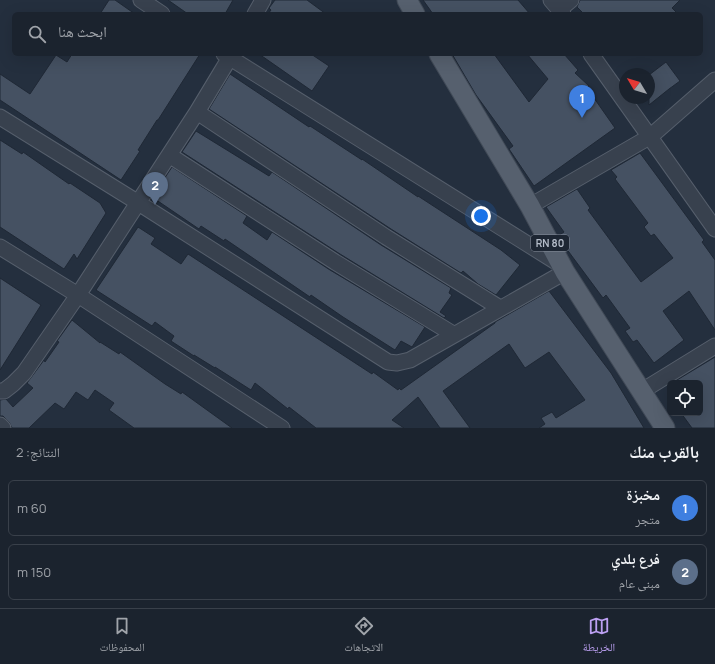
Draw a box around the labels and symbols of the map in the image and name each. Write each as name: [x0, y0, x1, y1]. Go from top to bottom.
north arrow: [619, 68, 655, 104]
pin: 1: [569, 85, 595, 118]
pin: 2: [142, 172, 168, 205]
your location: [471, 206, 491, 226]
road number: RN 80: [531, 235, 569, 251]

